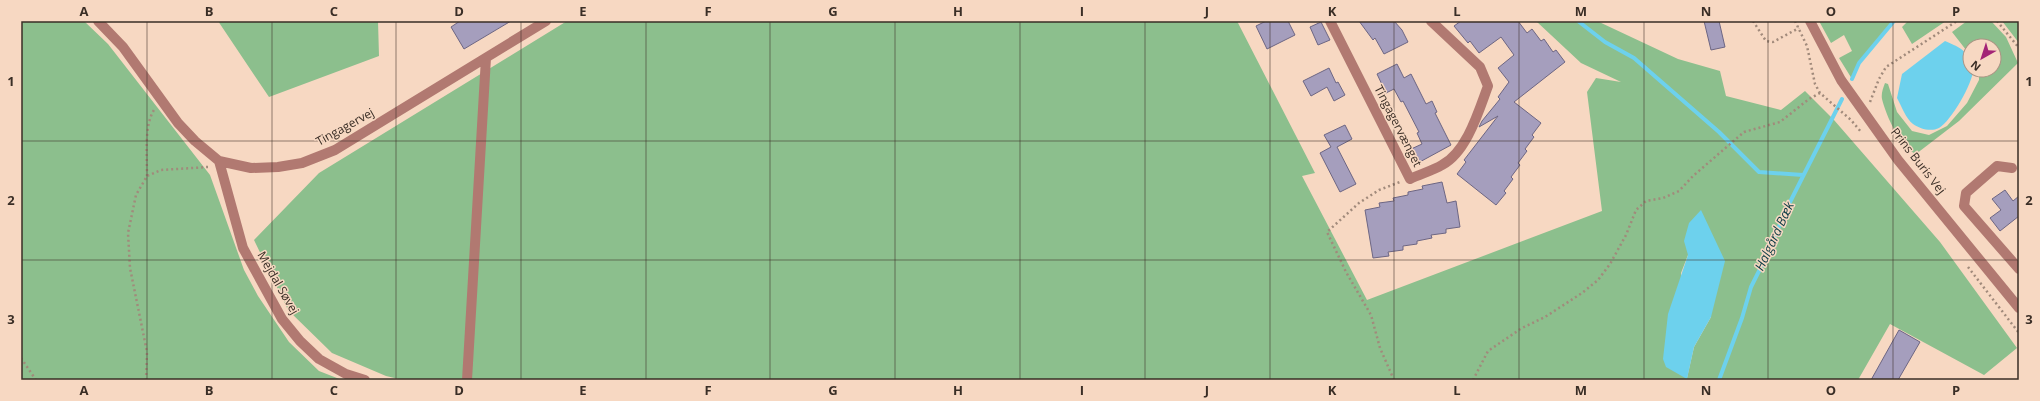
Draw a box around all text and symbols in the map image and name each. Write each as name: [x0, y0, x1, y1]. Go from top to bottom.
text: A: [80, 2, 89, 20]
text: B: [205, 2, 214, 20]
text: C: [330, 2, 338, 20]
text: D: [454, 2, 464, 20]
text: E: [579, 2, 587, 20]
text: F: [704, 2, 712, 20]
text: G: [828, 2, 838, 20]
text: H: [953, 2, 963, 20]
text: I: [1080, 2, 1084, 20]
text: J: [1204, 2, 1209, 20]
text: K: [1328, 2, 1337, 20]
text: L: [1453, 2, 1461, 20]
text: M: [1575, 2, 1587, 20]
text: N: [1701, 2, 1711, 20]
text: O: [1826, 2, 1836, 20]
text: P: [1952, 2, 1960, 20]
north arrow: [1962, 38, 2002, 78]
text: N: [1967, 58, 1984, 75]
text: 1: [7, 72, 15, 90]
text: 1: [2025, 72, 2033, 90]
street label: Tingagervænget: [1371, 82, 1426, 170]
street label: Tingagervej: [313, 104, 377, 150]
street label: Prins Buris Vej: [1887, 124, 1950, 198]
text: 2: [7, 191, 15, 209]
text: 2: [2025, 191, 2033, 209]
water label: Halgård Bæk: [1750, 198, 1798, 274]
street label: Mejdal Søvej: [254, 248, 303, 317]
text: 3: [7, 310, 15, 328]
text: 3: [2025, 310, 2033, 328]
text: A: [80, 381, 89, 399]
text: B: [205, 381, 214, 399]
text: C: [330, 381, 338, 399]
text: D: [454, 381, 464, 399]
text: E: [579, 381, 587, 399]
text: F: [704, 381, 712, 399]
text: G: [828, 381, 838, 399]
text: H: [953, 381, 963, 399]
text: I: [1080, 381, 1084, 399]
text: J: [1204, 381, 1209, 399]
text: K: [1328, 381, 1337, 399]
text: L: [1453, 381, 1461, 399]
text: M: [1575, 381, 1587, 399]
text: N: [1701, 381, 1711, 399]
text: O: [1826, 381, 1836, 399]
text: P: [1952, 381, 1960, 399]

